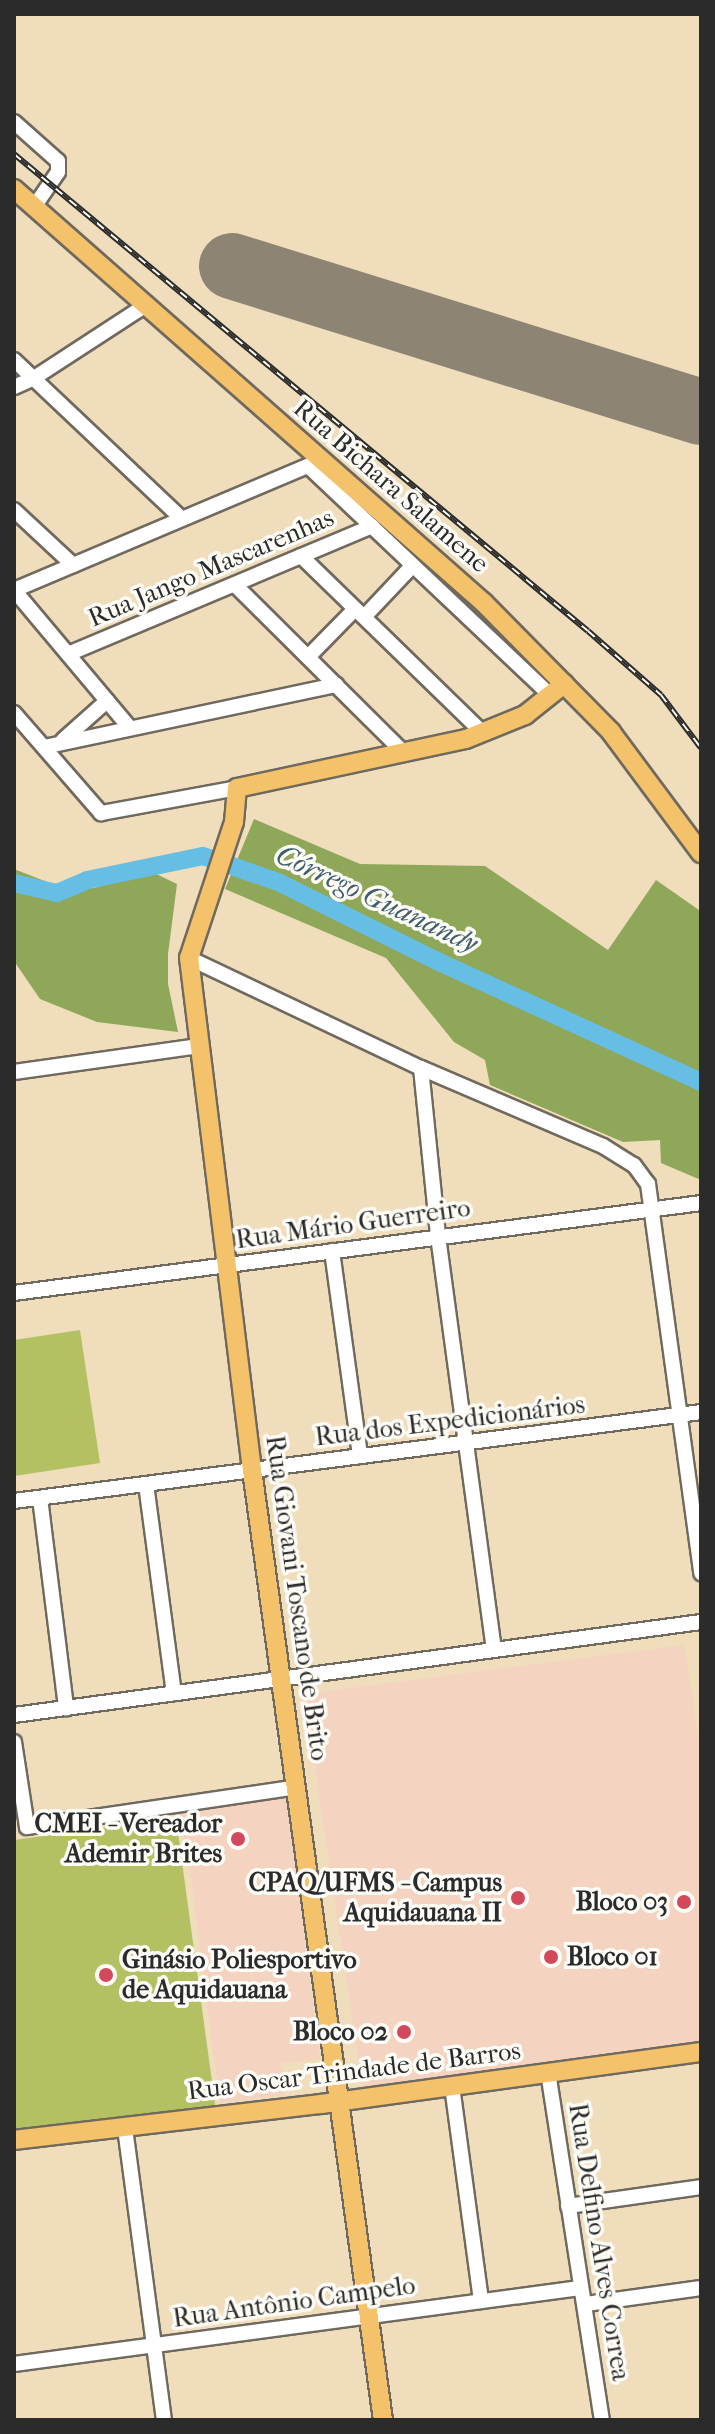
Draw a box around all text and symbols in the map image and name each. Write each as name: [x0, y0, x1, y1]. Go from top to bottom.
street label: Rua Bichara Salamene: [287, 393, 495, 579]
street label: Rua Jango Mascarenhas: [84, 502, 338, 634]
water label: Córrego Guanandy: [271, 838, 483, 960]
street label: Rua Mário Guerreiro: [234, 1192, 472, 1256]
street label: Rua dos Expedicionários: [313, 1389, 587, 1453]
street label: Rua Giovani Toscano de Brito: [259, 1433, 335, 1763]
place label: CMEI - Vereador Ademir Brites: [34, 1808, 222, 1870]
marker: CMEI - Vereador Ademir Brites: [229, 1830, 247, 1848]
place label: CPAQ/UFMS - Campus Aquidauana II: [249, 1867, 502, 1928]
place label: Bloco 03: [576, 1886, 668, 1918]
marker: CPAQ/UFMS - Campus Aquidauana II: [509, 1889, 527, 1907]
marker: Bloco 03: [675, 1893, 693, 1911]
place label: Bloco 01: [567, 1941, 658, 1973]
place label: Ginásio Poliesportivo de Aquidauana: [122, 1944, 357, 2006]
marker: Bloco 01: [542, 1948, 560, 1966]
marker: Ginásio Poliesportivo de Aquidauana: [97, 1966, 115, 1984]
place label: Bloco 02: [293, 2016, 388, 2048]
marker: Bloco 02: [395, 2023, 413, 2041]
street label: Rua Oscar Trindade de Barros: [186, 2035, 522, 2107]
street label: Rua Delfino Alves Correa: [562, 2101, 636, 2383]
street label: Rua Antônio Campelo: [171, 2270, 417, 2334]

